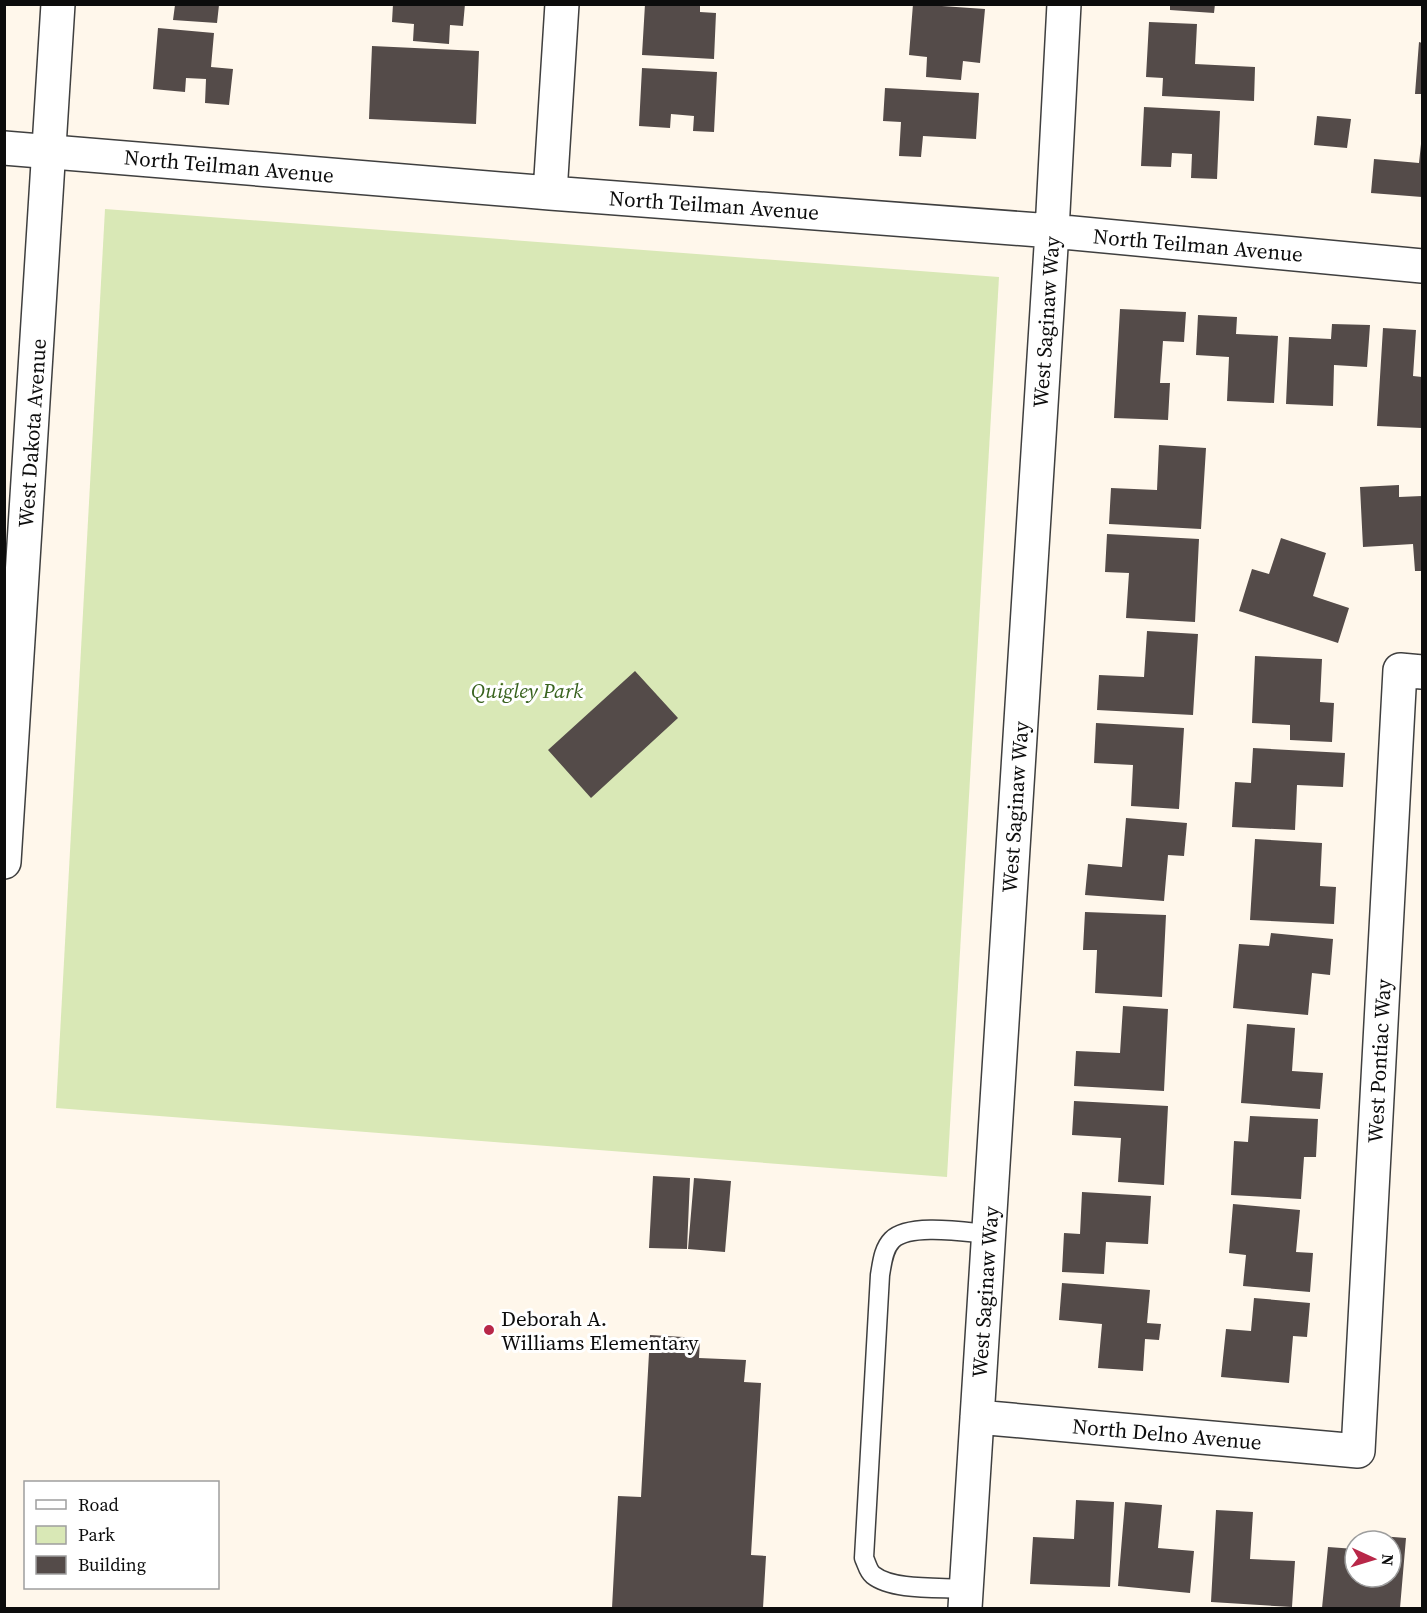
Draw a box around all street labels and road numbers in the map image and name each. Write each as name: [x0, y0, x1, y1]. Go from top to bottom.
street label: North Teilman Avenue: [123, 142, 335, 190]
street label: North Teilman Avenue: [608, 183, 820, 227]
street label: North Teilman Avenue: [1092, 221, 1304, 269]
street label: West Saginaw Way: [1026, 235, 1066, 409]
street label: West Dakota Avenue: [11, 337, 53, 529]
street label: West Saginaw Way: [995, 720, 1035, 894]
street label: West Pontiac Way: [1360, 978, 1398, 1144]
street label: West Saginaw Way: [965, 1205, 1005, 1379]
street label: North Delno Avenue: [1071, 1411, 1263, 1457]

